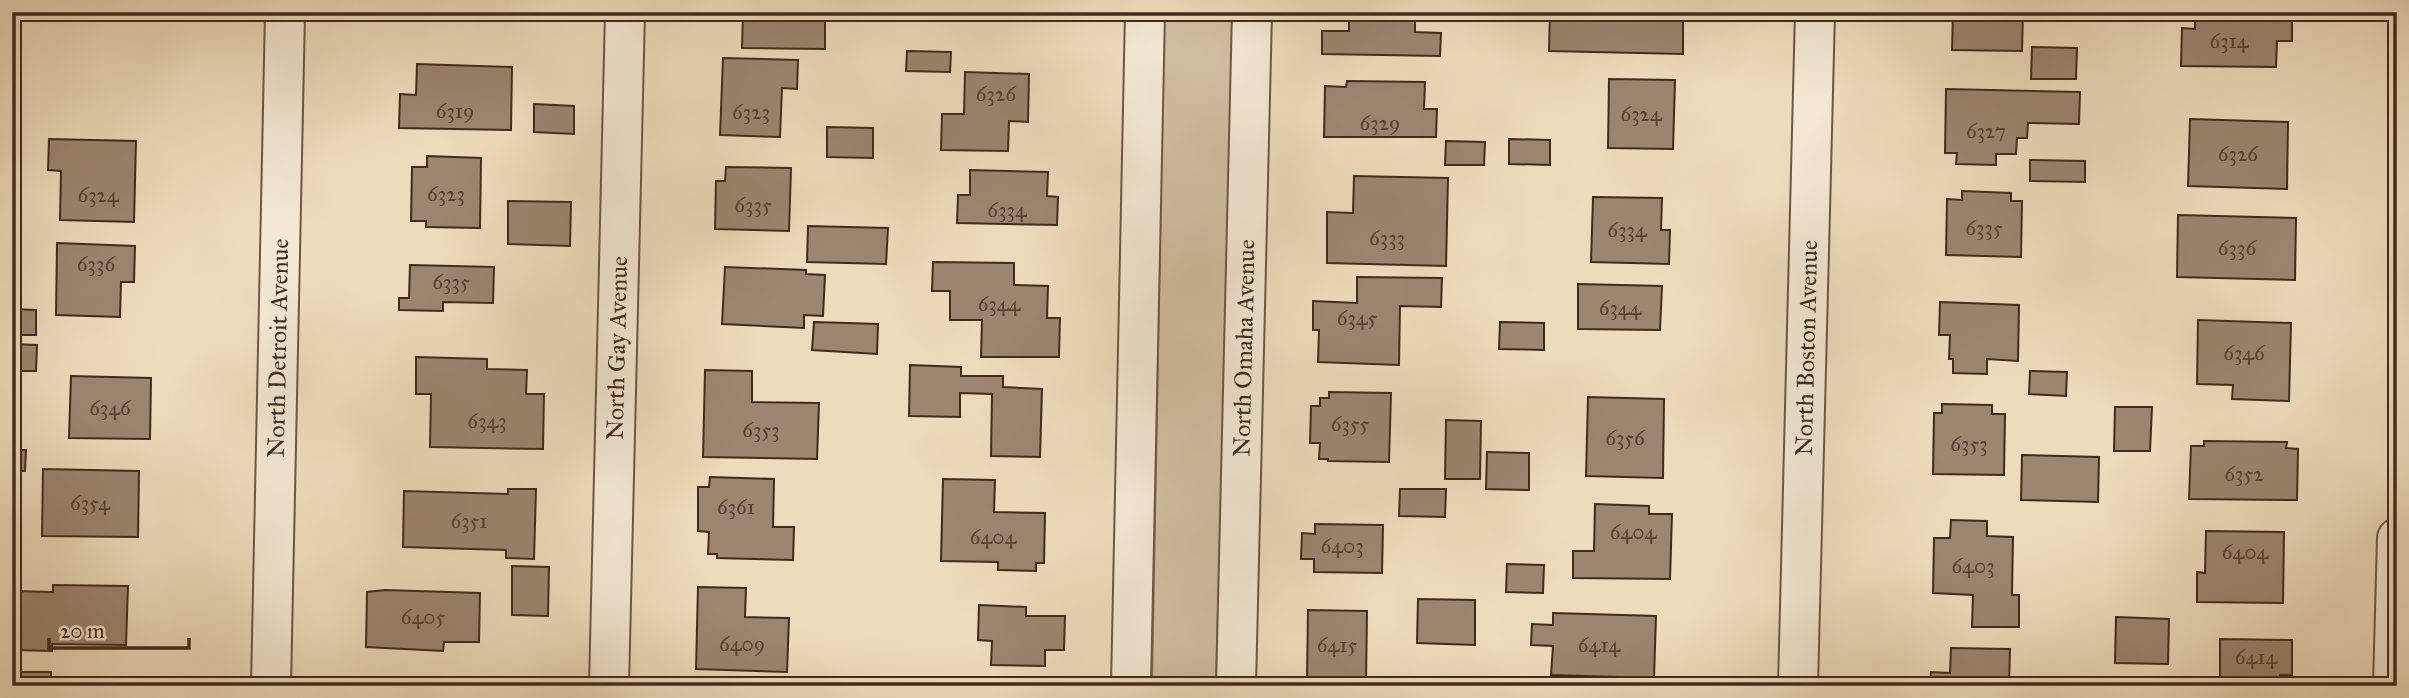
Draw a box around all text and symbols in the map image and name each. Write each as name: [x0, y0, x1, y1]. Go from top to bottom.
house number: 6314: [2209, 28, 2250, 54]
house number: 6326: [976, 81, 1017, 107]
house number: 6319: [436, 98, 474, 124]
house number: 6323: [732, 99, 770, 125]
house number: 6324: [1620, 101, 1663, 127]
house number: 6329: [1360, 110, 1400, 136]
house number: 6327: [1966, 118, 2006, 144]
house number: 6326: [2218, 141, 2259, 167]
house number: 6323: [427, 181, 465, 207]
house number: 6324: [77, 182, 120, 208]
house number: 6335: [734, 192, 772, 218]
house number: 6334: [987, 197, 1028, 223]
house number: 6335: [1965, 215, 2003, 241]
house number: 6334: [1607, 217, 1648, 243]
house number: 6333: [1369, 225, 1405, 251]
house number: 6336: [2218, 235, 2257, 261]
street label: North Detroit Avenue: [261, 238, 295, 458]
street label: North Omaha Avenue: [1226, 239, 1262, 457]
street label: North Boston Avenue: [1789, 240, 1824, 457]
house number: 6336: [77, 251, 116, 277]
street label: North Gay Avenue: [600, 256, 634, 440]
house number: 6335: [432, 269, 470, 295]
house number: 6344: [978, 291, 1022, 317]
house number: 6344: [1599, 295, 1643, 321]
house number: 6345: [1337, 305, 1378, 331]
house number: 6346: [2223, 340, 2266, 366]
house number: 6346: [89, 395, 132, 421]
house number: 6343: [467, 408, 507, 434]
house number: 6355: [1331, 411, 1370, 437]
house number: 6353: [742, 417, 780, 443]
house number: 6356: [1605, 425, 1646, 451]
house number: 6353: [1950, 431, 1988, 457]
house number: 6352: [2224, 461, 2264, 487]
house number: 6354: [70, 490, 111, 516]
house number: 6361: [717, 494, 755, 520]
house number: 6351: [450, 508, 488, 534]
house number: 6404: [1610, 519, 1657, 545]
house number: 6404: [970, 524, 1017, 550]
house number: 6403: [1320, 533, 1364, 559]
house number: 6404: [2222, 539, 2269, 565]
house number: 6403: [1951, 553, 1995, 579]
house number: 6405: [401, 604, 445, 630]
scale bar: [49, 607, 189, 651]
text: 20 m: [60, 618, 105, 644]
house number: 6409: [719, 631, 765, 657]
house number: 6415: [1317, 632, 1357, 658]
house number: 6414: [1578, 632, 1622, 658]
house number: 6414: [2235, 644, 2279, 670]

